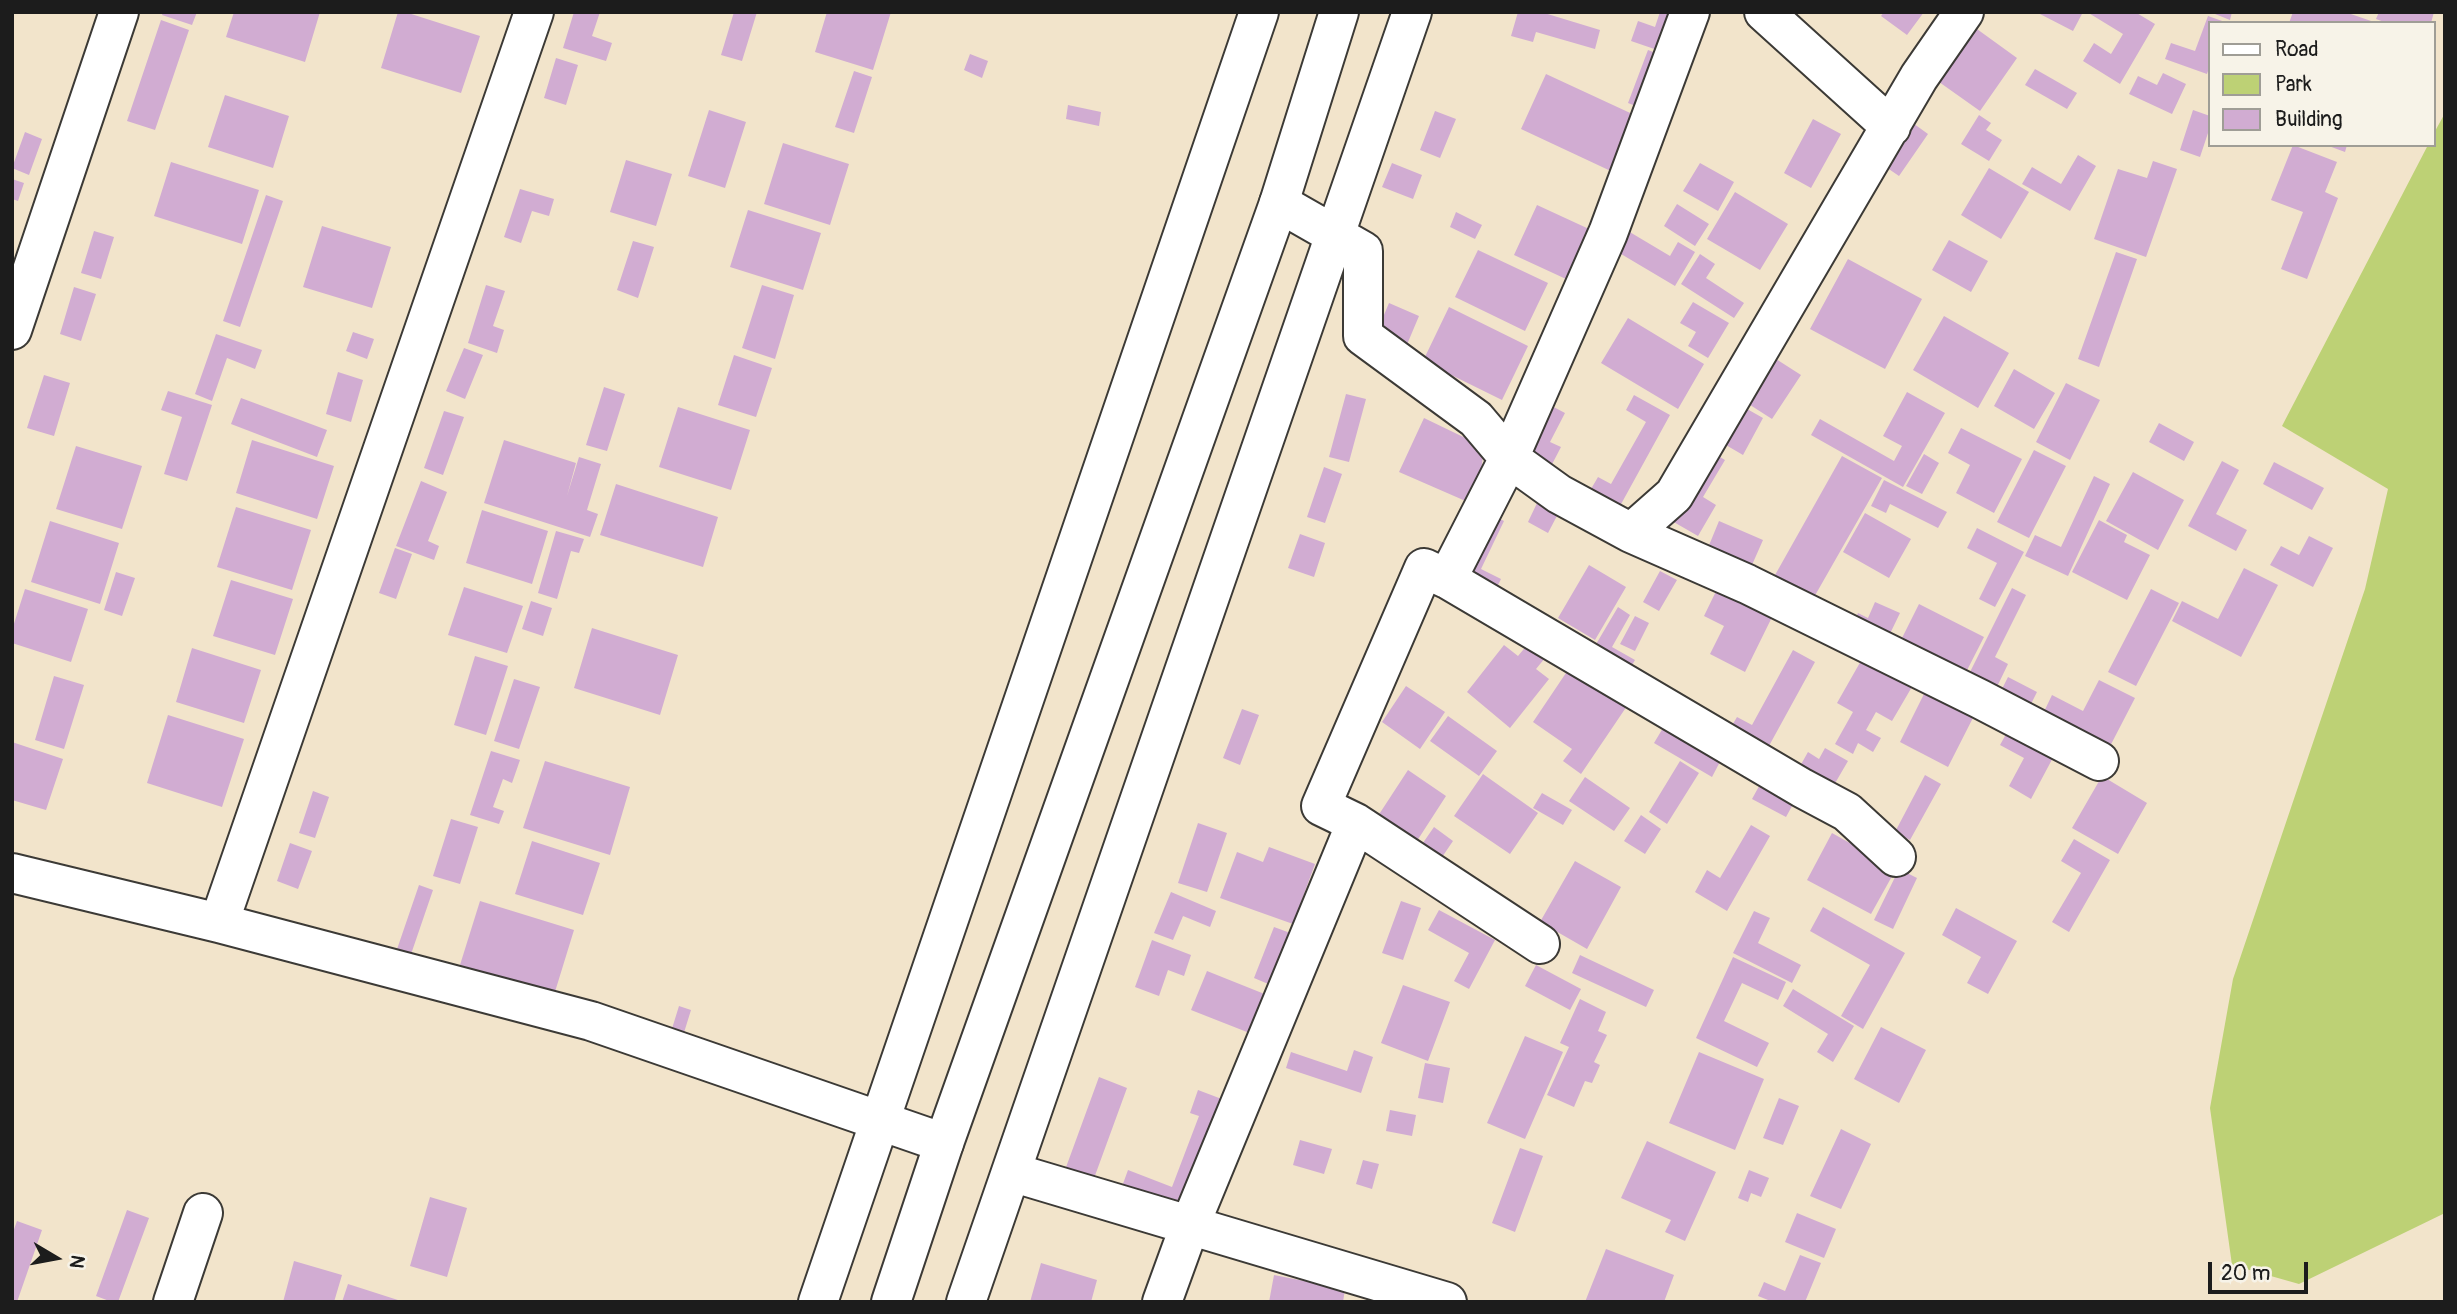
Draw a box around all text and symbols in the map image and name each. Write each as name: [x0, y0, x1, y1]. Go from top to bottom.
legend: [2208, 21, 2436, 147]
text: Road: [2275, 36, 2319, 63]
text: Park: [2275, 71, 2312, 98]
text: Building: [2275, 106, 2342, 133]
north arrow: [21, 1223, 91, 1293]
scale bar: [2212, 1248, 2312, 1292]
text: N: [64, 1253, 90, 1270]
text: 20 m: [2221, 1260, 2270, 1287]

